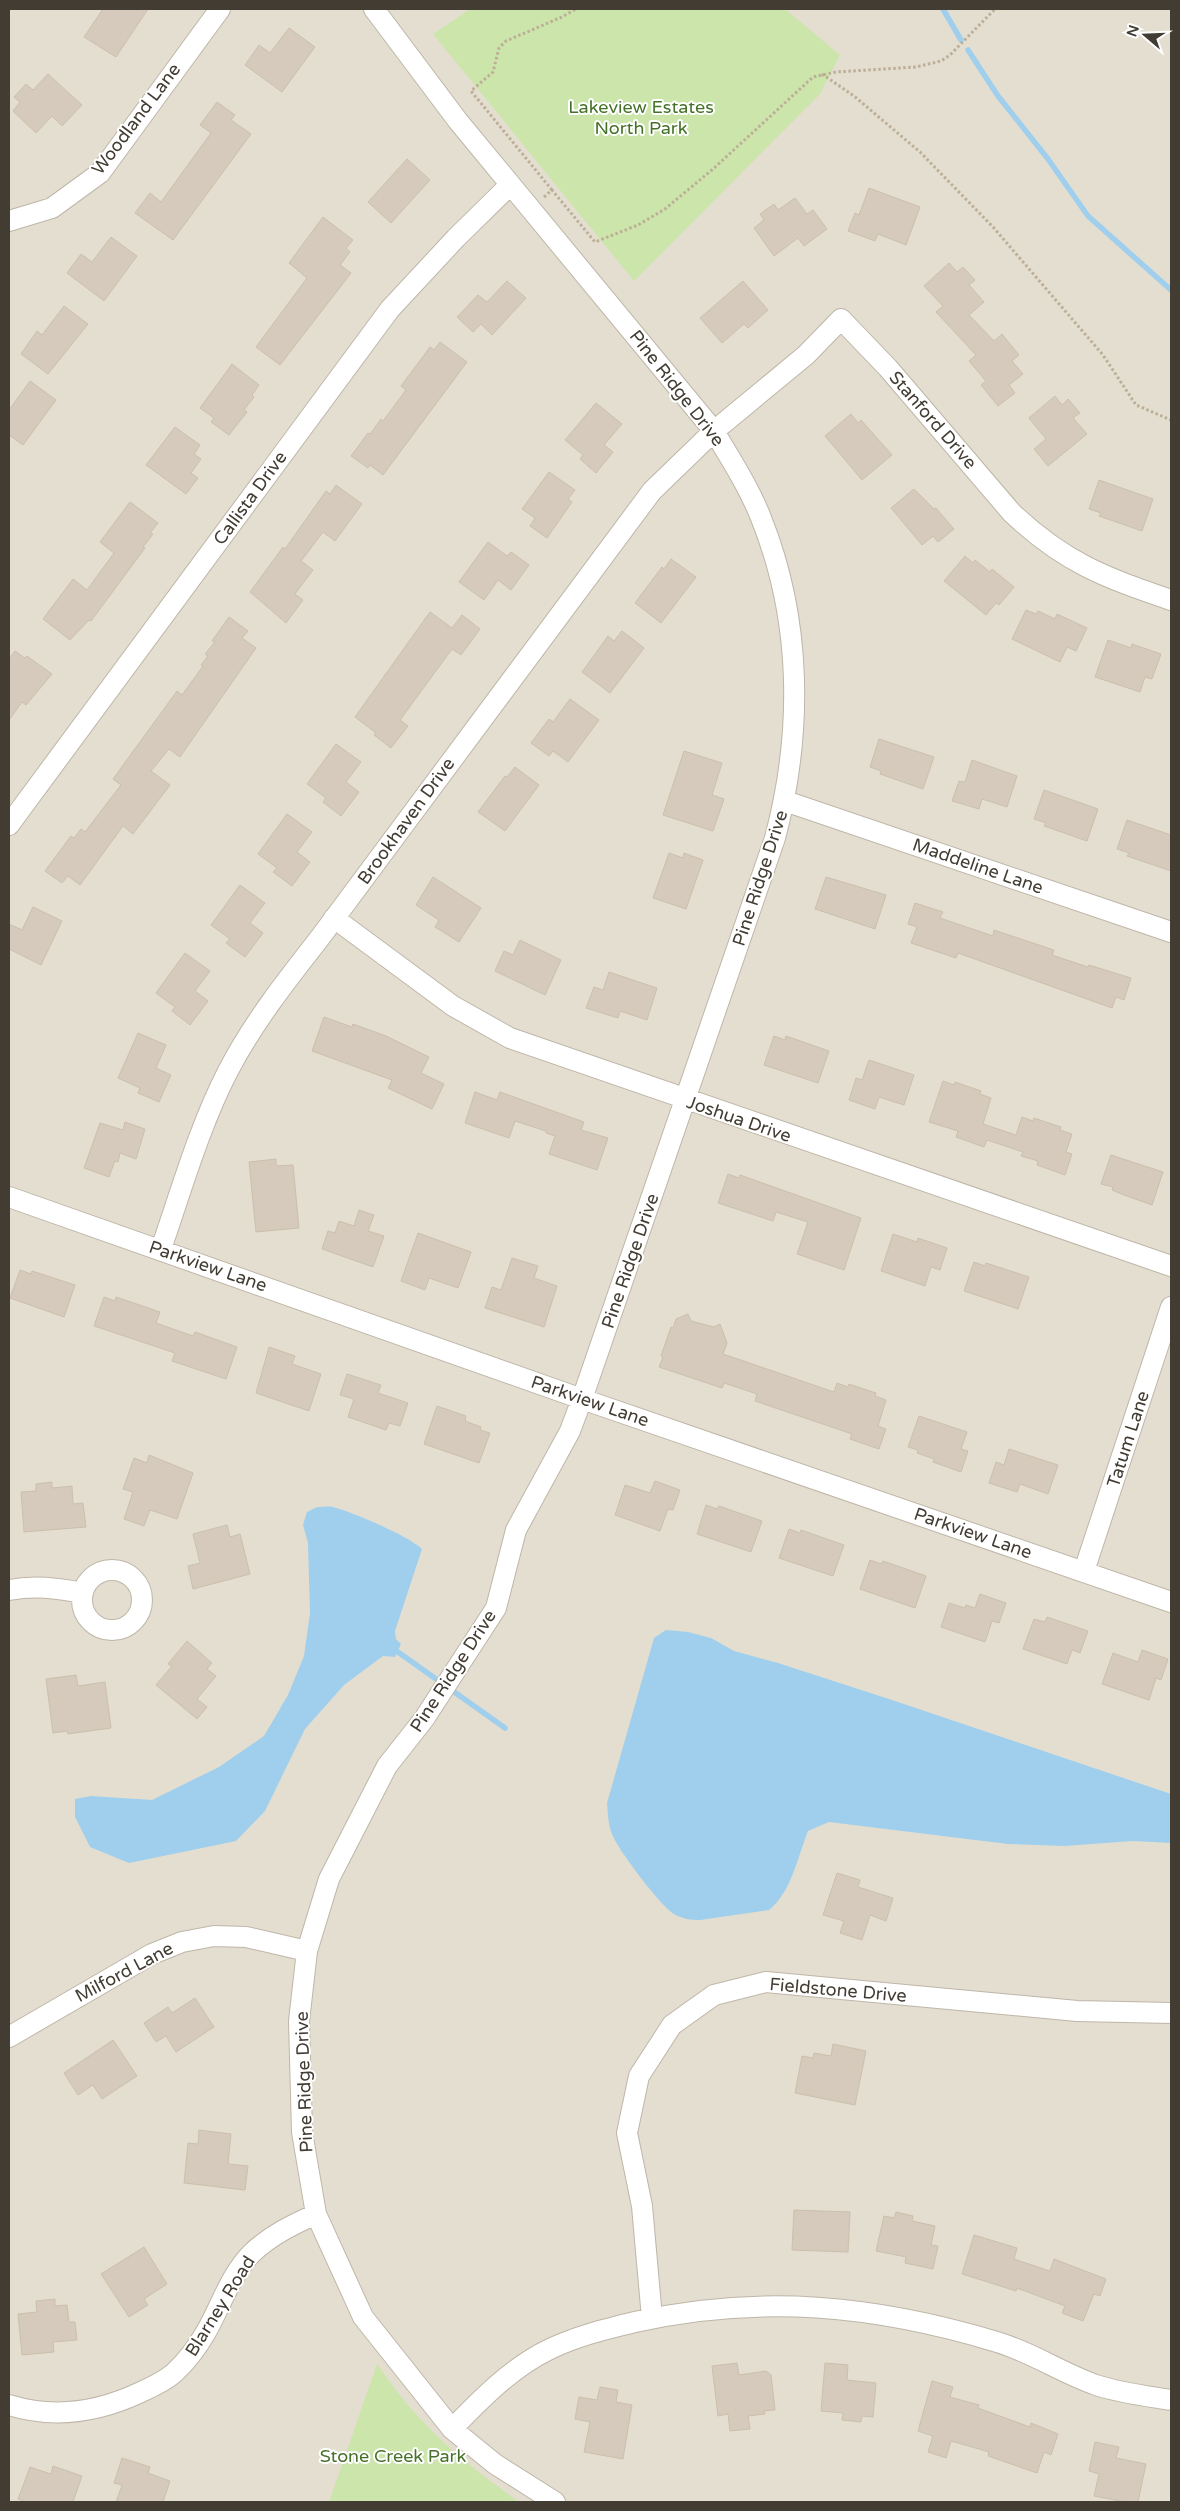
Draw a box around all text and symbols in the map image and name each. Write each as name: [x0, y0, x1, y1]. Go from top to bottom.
north arrow: [1120, 10, 1170, 60]
text: N: [1123, 23, 1143, 39]
street label: Woodland Lane: [87, 59, 185, 179]
park label: Lakeview Estates North Park: [568, 96, 714, 139]
street label: Pine Ridge Drive: [625, 325, 729, 451]
street label: Stanford Drive: [884, 366, 982, 474]
street label: Callista Drive: [209, 447, 291, 549]
street label: Brookhaven Drive: [353, 753, 459, 889]
street label: Pine Ridge Drive: [728, 807, 792, 949]
street label: Maddeline Lane: [910, 833, 1046, 899]
street label: Joshua Drive: [684, 1091, 794, 1147]
street label: Pine Ridge Drive: [597, 1191, 663, 1331]
street label: Parkview Lane: [146, 1236, 270, 1296]
street label: Parkview Lane: [528, 1371, 652, 1431]
street label: Tatum Lane: [1102, 1388, 1154, 1490]
street label: Parkview Lane: [911, 1503, 1035, 1563]
street label: Pine Ridge Drive: [405, 1606, 501, 1736]
street label: Milford Lane: [71, 1937, 177, 2007]
street label: Fieldstone Drive: [768, 1973, 908, 2007]
street label: Pine Ridge Drive: [291, 2011, 317, 2153]
street label: Blarney Road: [180, 2252, 260, 2360]
park label: Stone Creek Park: [320, 2445, 466, 2467]

